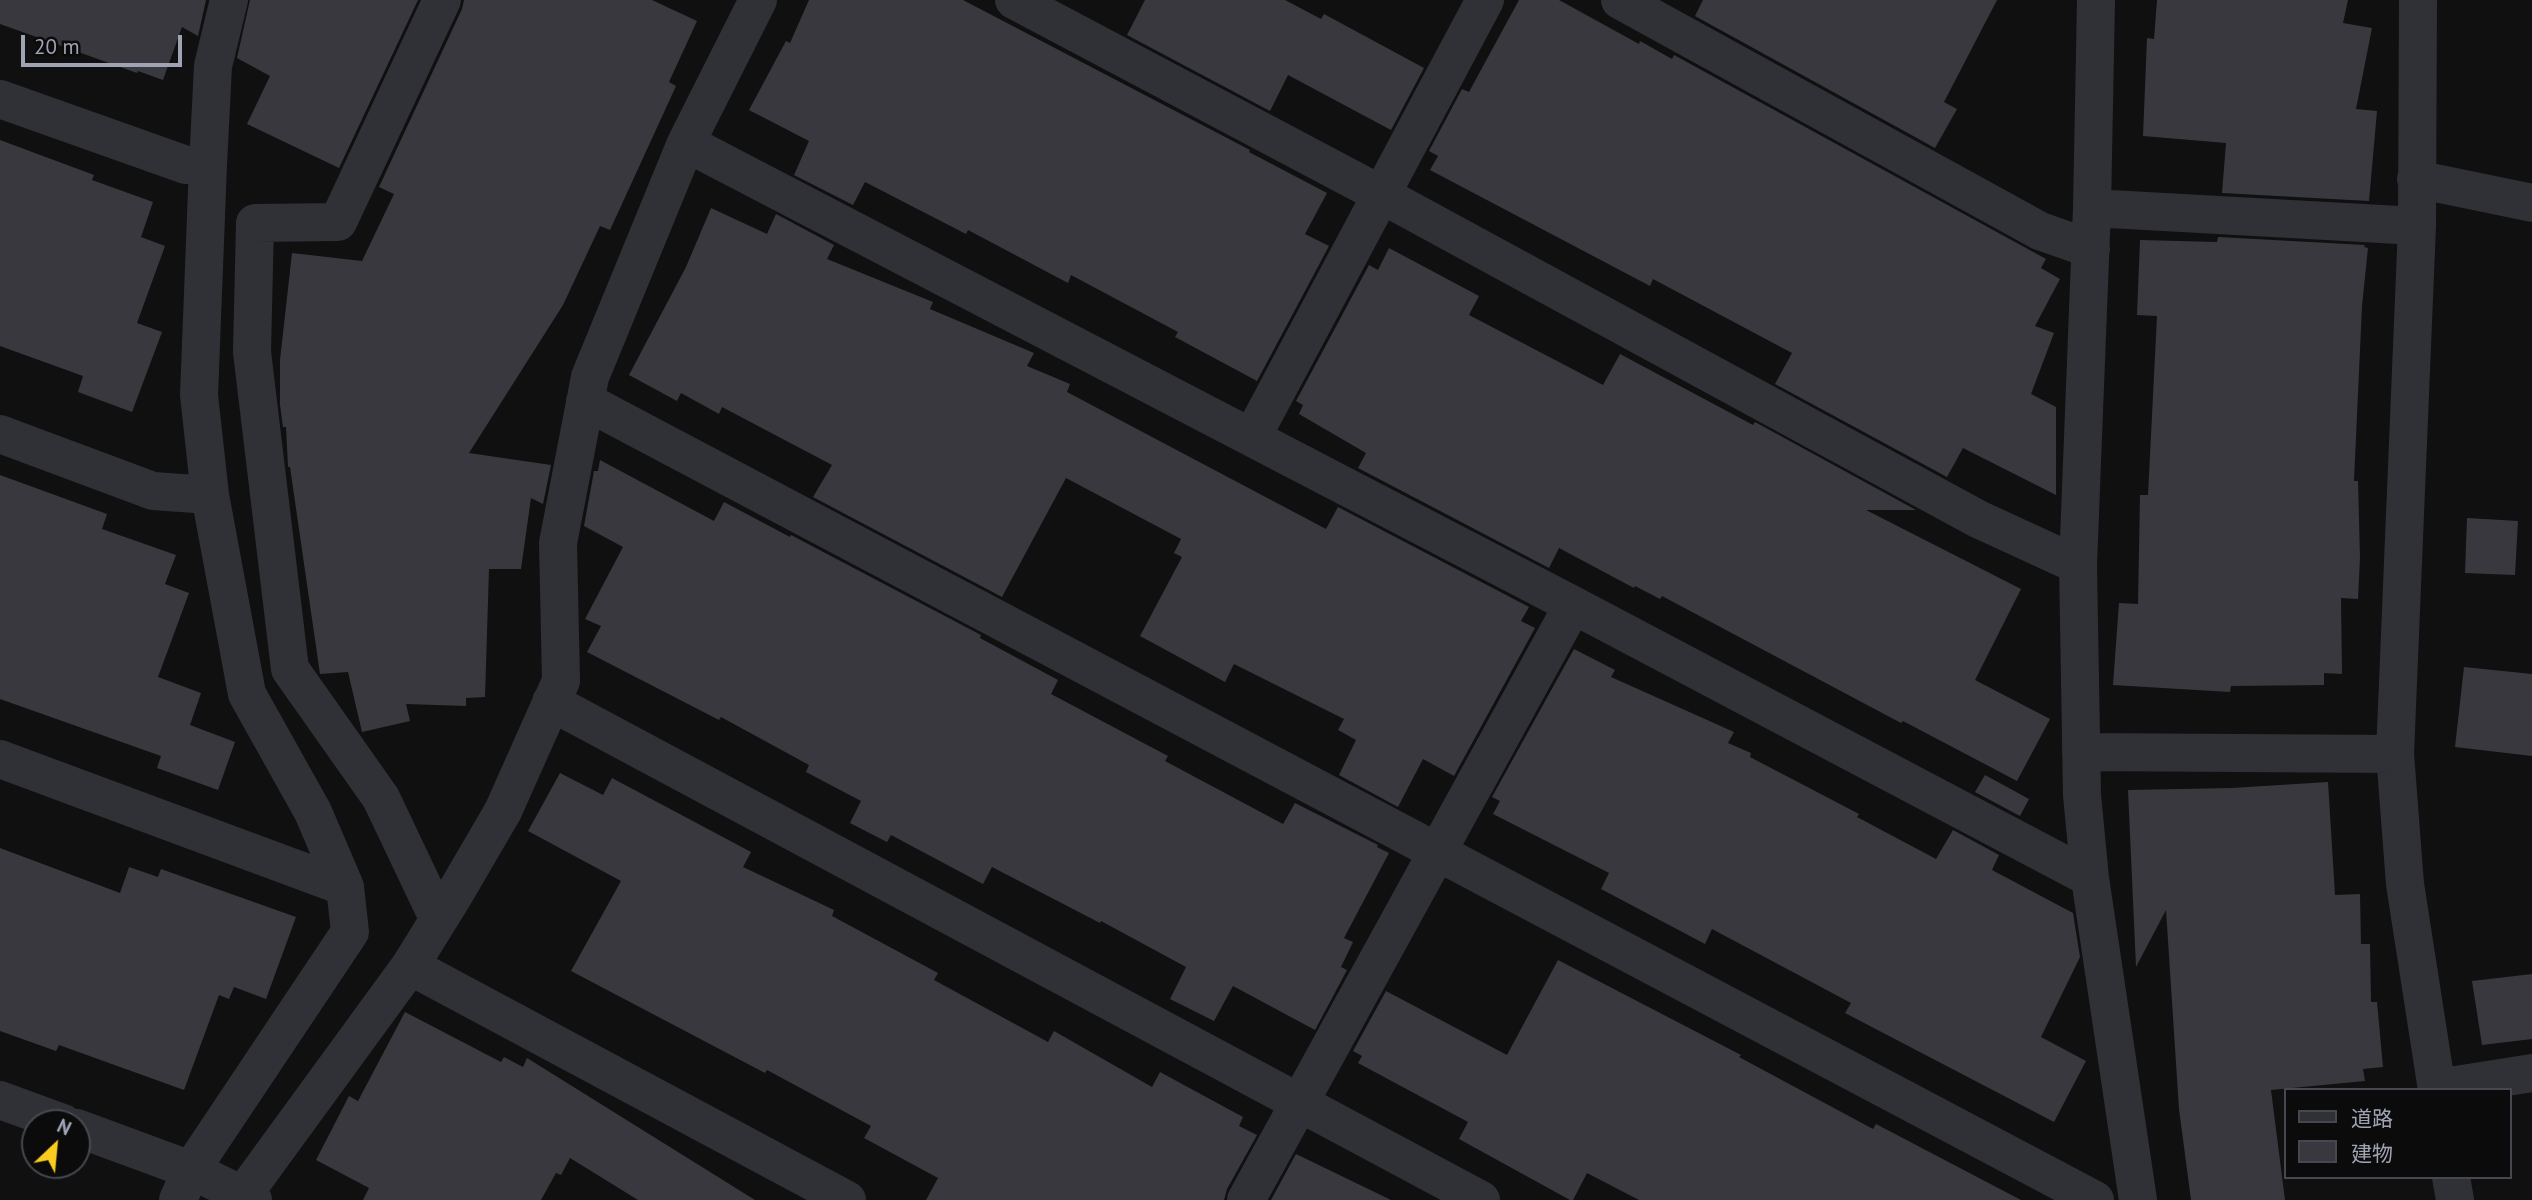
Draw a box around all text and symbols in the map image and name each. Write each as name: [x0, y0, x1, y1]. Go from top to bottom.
scale bar: [24, 21, 186, 65]
text: 20 m: [34, 33, 80, 60]
legend: [2284, 1088, 2511, 1179]
text: 道路: [2351, 1105, 2393, 1132]
north arrow: [21, 1109, 91, 1179]
text: N: [53, 1113, 75, 1140]
text: 建物: [2351, 1140, 2393, 1167]

